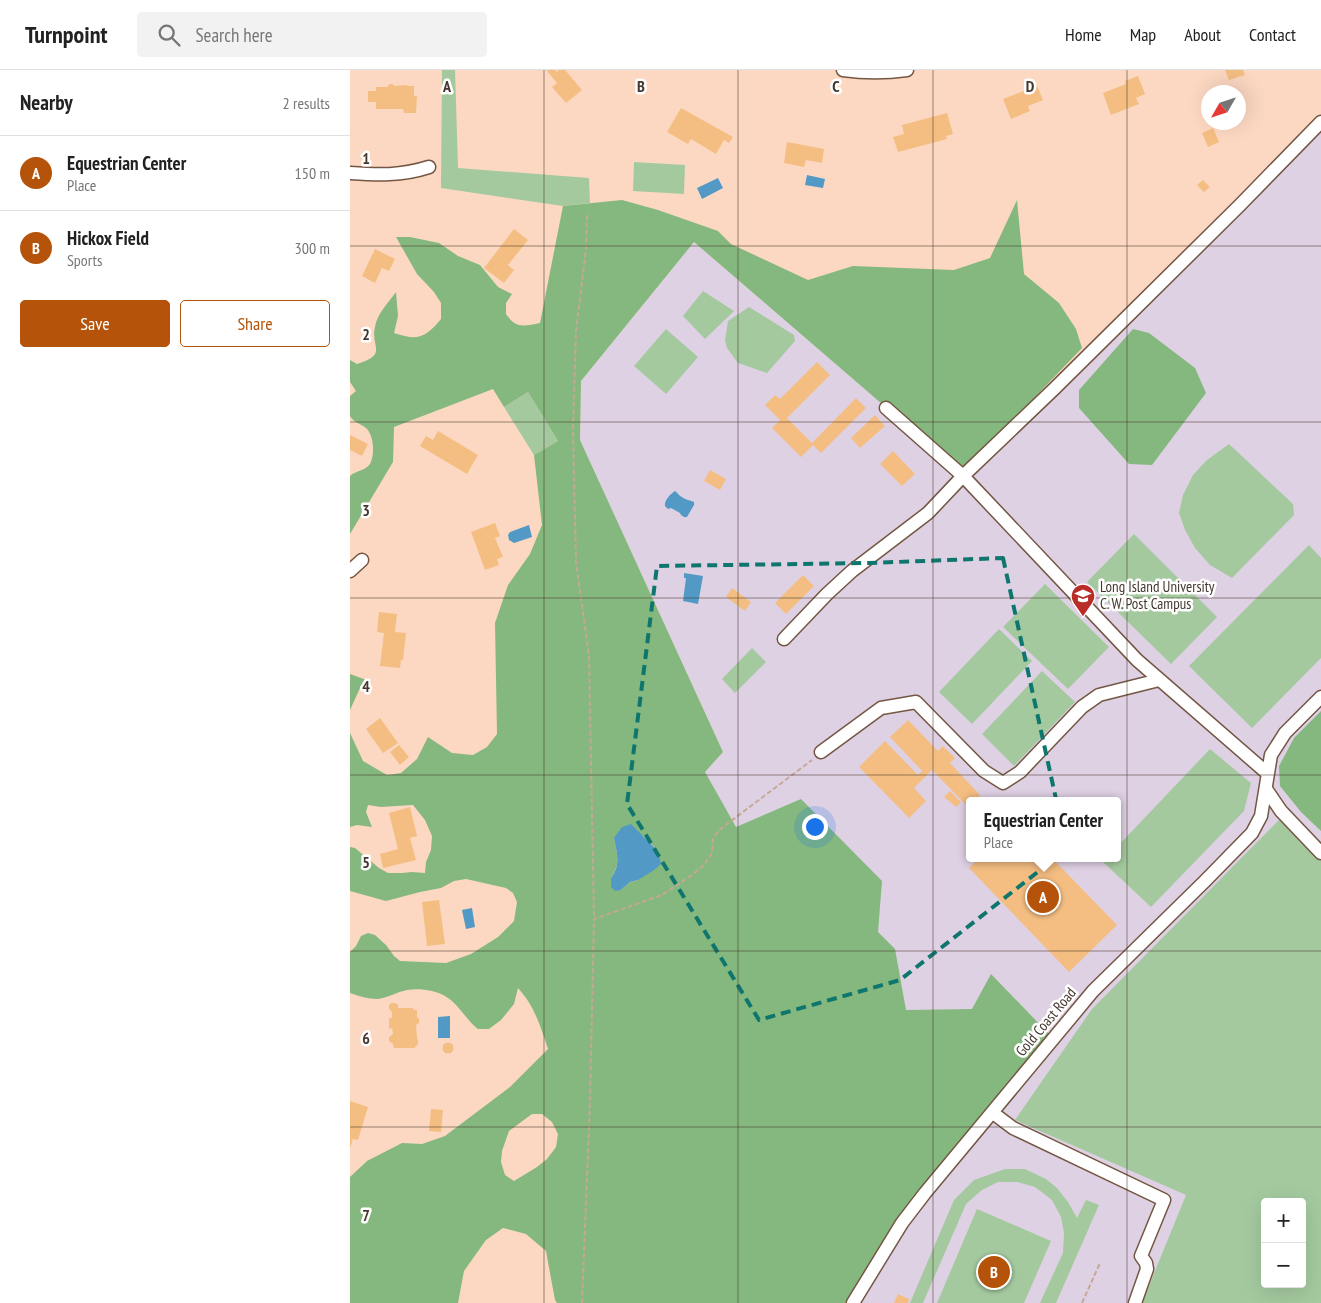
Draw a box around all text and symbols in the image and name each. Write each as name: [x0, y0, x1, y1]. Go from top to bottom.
search box: [137, 12, 487, 57]
text: Turnpoint: [25, 19, 107, 50]
icon: search: [155, 21, 183, 49]
text: Search here: [195, 23, 273, 47]
text: Home: [1065, 23, 1102, 46]
text: Map: [1130, 23, 1156, 46]
text: About: [1184, 23, 1221, 46]
text: Contact: [1249, 23, 1296, 46]
text: A: [442, 76, 452, 96]
text: B: [637, 76, 645, 96]
text: C: [832, 76, 840, 96]
text: D: [1026, 76, 1035, 96]
north arrow: [1201, 85, 1246, 130]
text: Nearby: [20, 89, 73, 116]
text: 2 results: [283, 93, 330, 113]
text: 1: [362, 148, 370, 168]
text: Equestrian Center: [67, 151, 186, 175]
text: A: [32, 163, 40, 183]
text: 150 m: [295, 163, 330, 183]
text: Place: [67, 175, 96, 195]
text: Hickox Field: [67, 226, 149, 250]
text: B: [32, 238, 40, 258]
text: 300 m: [295, 238, 330, 258]
text: Sports: [67, 250, 102, 270]
button: Save: [20, 300, 170, 347]
button: Share: [180, 300, 330, 347]
text: 2: [362, 324, 370, 344]
text: 3: [362, 500, 370, 520]
place label: Long Island University C. W. Post Campus: [1100, 577, 1215, 613]
school or university icon: Long Island University C. W. Post Campus: [1070, 583, 1096, 617]
text: 4: [362, 676, 370, 696]
popup: [966, 797, 1121, 862]
text: Equestrian Center: [984, 808, 1103, 832]
your location: [802, 814, 828, 840]
text: Place: [984, 832, 1013, 852]
text: 5: [362, 852, 370, 872]
pin: A: [1027, 878, 1059, 916]
street label: Gold Coast Road: [1011, 983, 1080, 1060]
text: 6: [362, 1028, 370, 1048]
map controls: [1261, 1198, 1306, 1288]
button: +: [1261, 1198, 1306, 1243]
text: 7: [362, 1205, 370, 1225]
button: −: [1261, 1243, 1306, 1288]
pin: B: [978, 1253, 1010, 1291]

